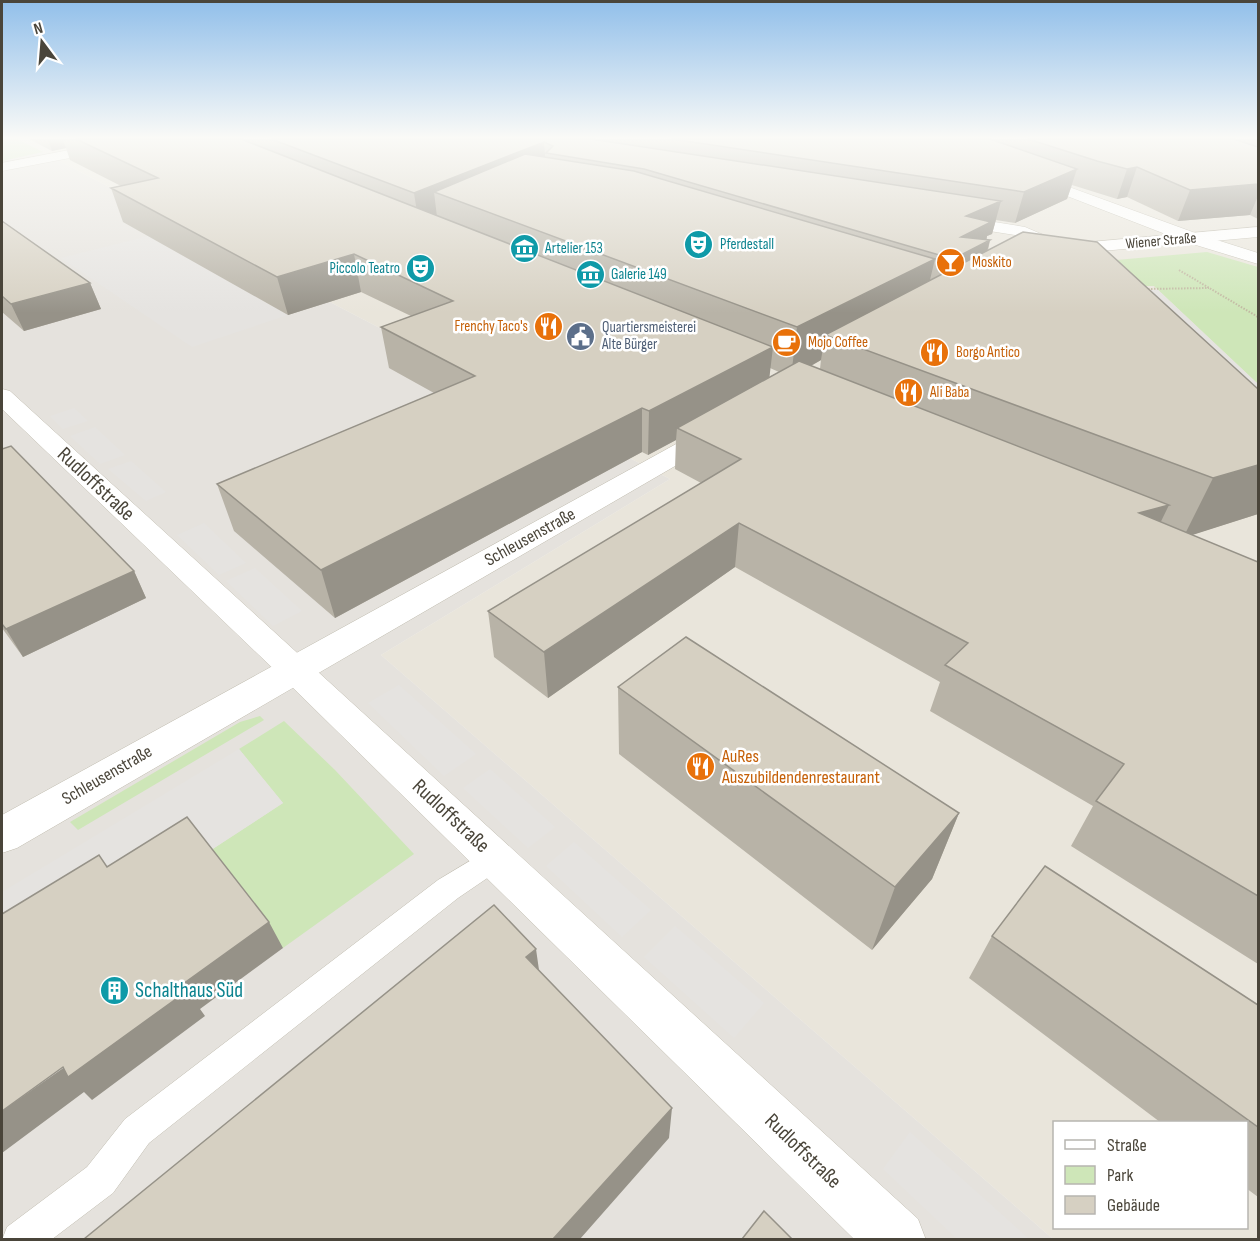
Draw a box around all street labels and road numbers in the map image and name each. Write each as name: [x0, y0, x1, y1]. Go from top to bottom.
street label: Wiener Straße: [1125, 228, 1197, 254]
street label: Rudloffstraße: [52, 442, 140, 526]
street label: Schleusenstraße: [481, 503, 579, 571]
street label: Schleusenstraße: [58, 741, 156, 809]
street label: Rudloffstraße: [407, 774, 495, 858]
street label: Rudloffstraße: [759, 1108, 847, 1194]

